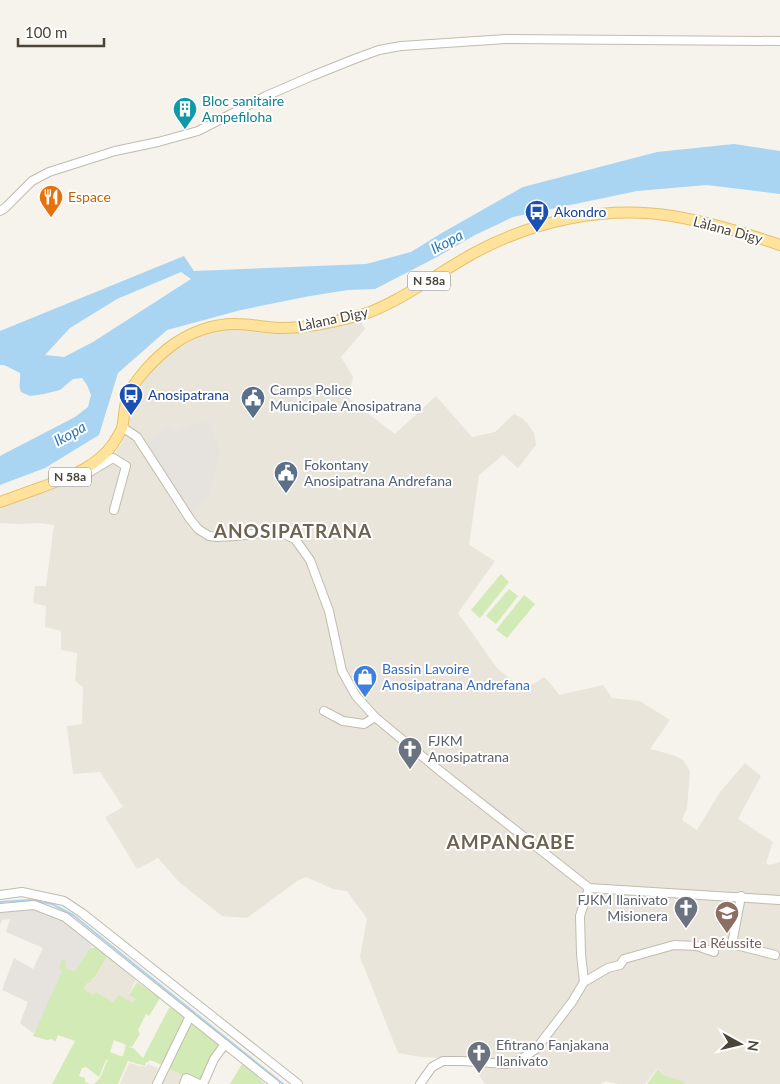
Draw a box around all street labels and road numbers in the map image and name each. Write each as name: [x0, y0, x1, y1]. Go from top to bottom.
street label: Làlana Digy: [692, 212, 765, 247]
road number: N 58a: [408, 272, 450, 290]
street label: Làlana Digy: [296, 303, 370, 334]
road number: N 58a: [49, 468, 91, 487]

